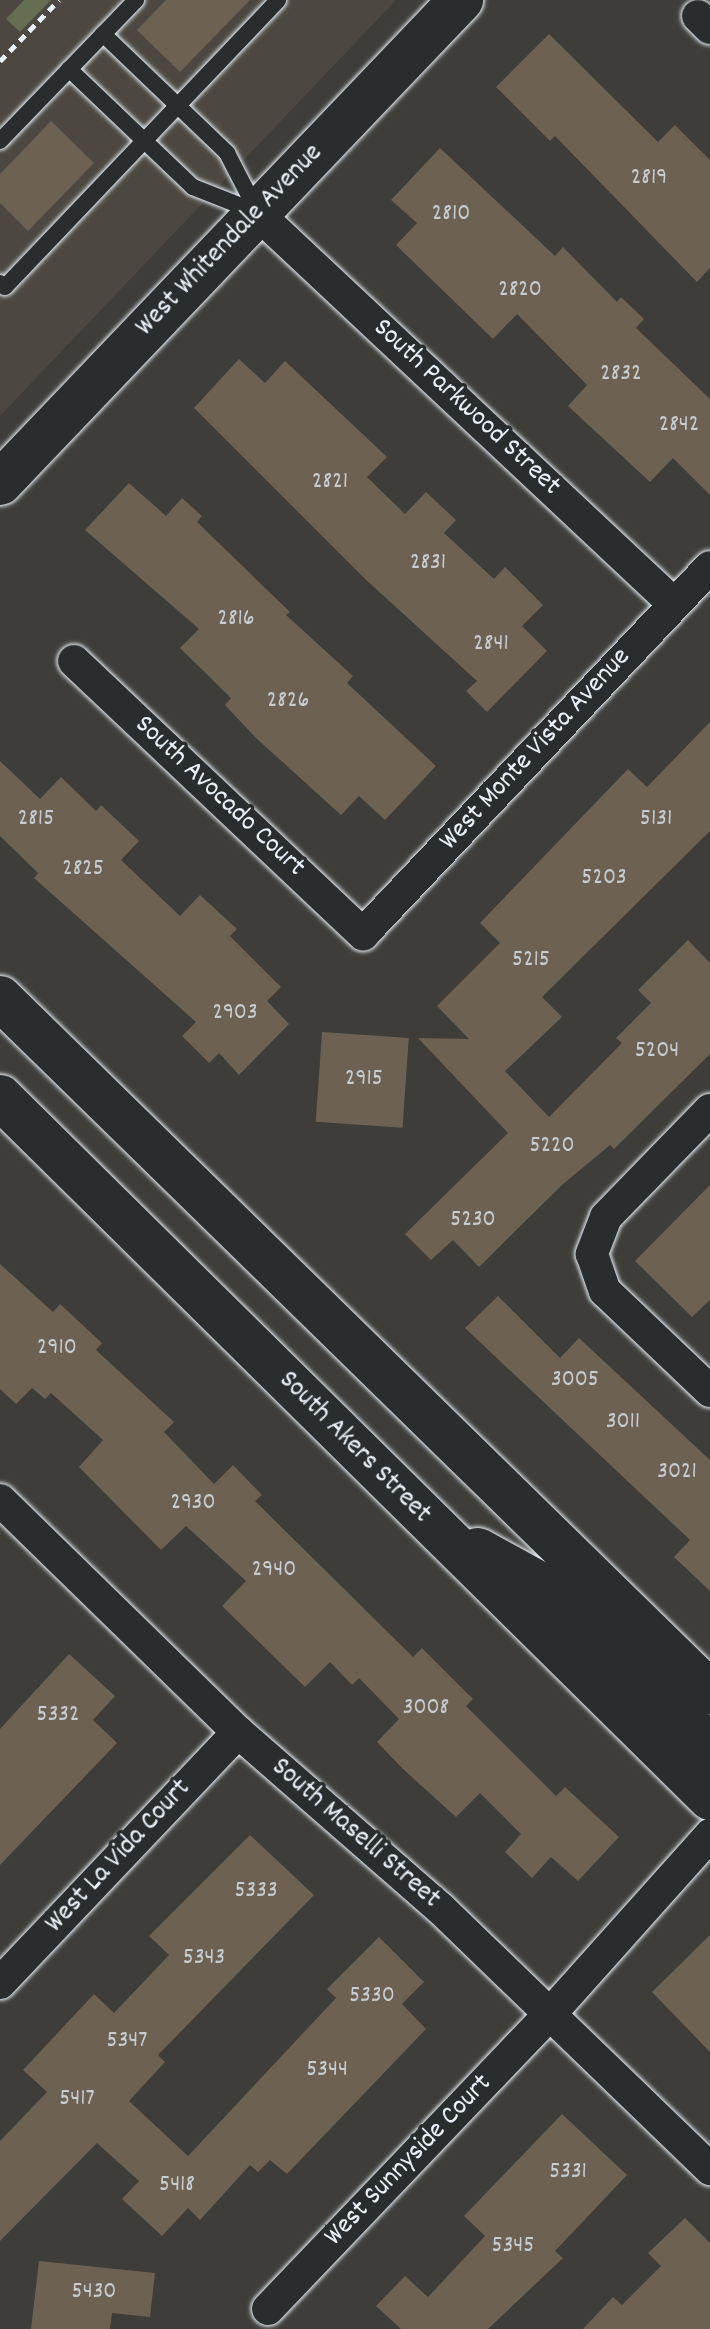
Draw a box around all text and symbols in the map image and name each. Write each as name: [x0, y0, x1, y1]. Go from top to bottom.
street label: West Whitendale Avenue: [129, 138, 331, 344]
house number: 2819: [631, 165, 667, 193]
house number: 2810: [432, 201, 470, 229]
house number: 2820: [498, 277, 542, 305]
street label: South Parkwood Street: [365, 312, 567, 504]
house number: 2832: [600, 361, 642, 389]
house number: 2842: [659, 412, 699, 440]
house number: 2821: [312, 469, 348, 497]
house number: 2831: [410, 550, 446, 578]
house number: 2816: [217, 606, 255, 634]
house number: 2841: [473, 631, 509, 659]
street label: West Monte Vista Avenue: [433, 642, 639, 858]
house number: 2826: [267, 688, 309, 716]
street label: South Avocado Court: [127, 709, 311, 885]
house number: 2815: [18, 806, 54, 834]
house number: 5131: [640, 806, 672, 834]
house number: 2825: [62, 856, 104, 884]
house number: 5203: [581, 865, 627, 893]
house number: 5215: [512, 947, 550, 975]
house number: 2903: [212, 1000, 258, 1028]
house number: 5204: [635, 1038, 679, 1066]
house number: 2915: [345, 1066, 383, 1094]
house number: 5220: [529, 1133, 575, 1161]
house number: 5230: [450, 1207, 496, 1235]
house number: 2910: [37, 1335, 77, 1363]
street label: South Akers Street: [271, 1365, 437, 1531]
house number: 3005: [551, 1367, 599, 1395]
house number: 3011: [606, 1409, 640, 1437]
house number: 3021: [657, 1459, 697, 1487]
house number: 2930: [170, 1490, 216, 1518]
house number: 2940: [252, 1557, 296, 1585]
house number: 3008: [403, 1695, 449, 1723]
house number: 5332: [37, 1702, 79, 1730]
street label: South Maselli Street: [264, 1751, 446, 1917]
street label: West La Vida Court: [39, 1773, 199, 1941]
house number: 5333: [234, 1878, 278, 1906]
house number: 5343: [183, 1945, 225, 1973]
house number: 5330: [349, 1983, 395, 2011]
house number: 5347: [107, 2028, 147, 2056]
house number: 5344: [306, 2057, 348, 2085]
street label: West Sunnyside Court: [318, 2068, 500, 2254]
house number: 5417: [59, 2086, 95, 2114]
house number: 5331: [549, 2159, 587, 2187]
house number: 5418: [159, 2172, 195, 2200]
house number: 5345: [492, 2233, 534, 2261]
house number: 5430: [72, 2279, 116, 2307]

